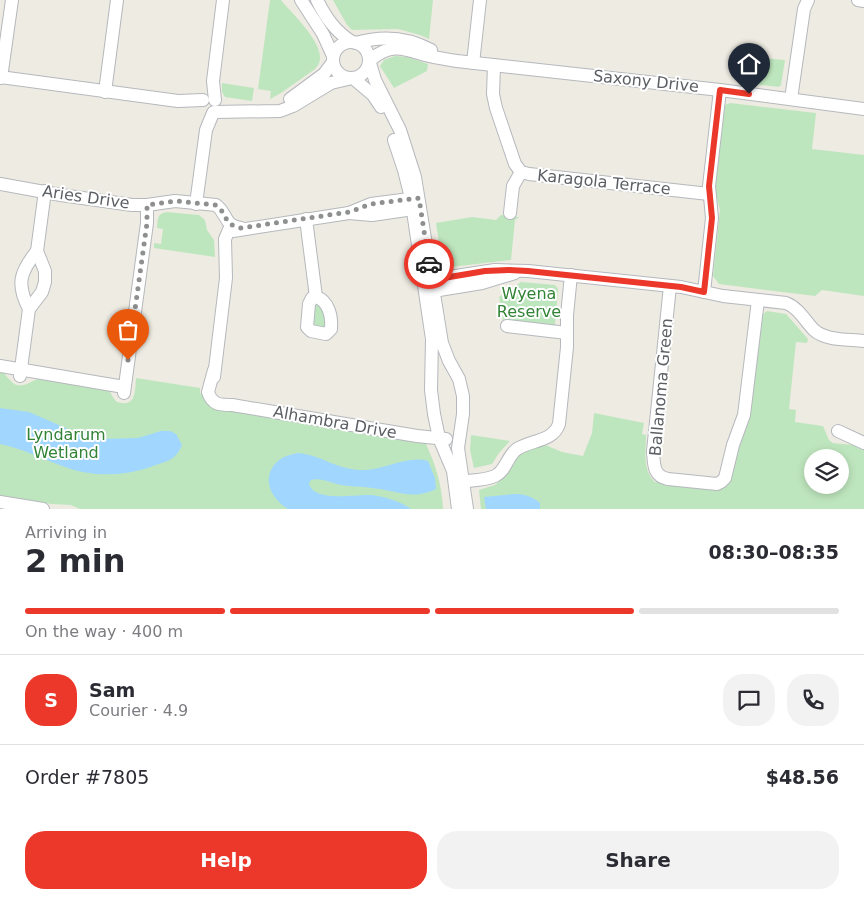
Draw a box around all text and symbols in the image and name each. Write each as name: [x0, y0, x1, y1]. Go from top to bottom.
pin: [728, 43, 770, 94]
icon: home: [735, 50, 763, 78]
street label: Saxony Drive: [592, 66, 700, 96]
street label: Karagola Terrace: [536, 166, 672, 198]
street label: Aries Drive: [41, 181, 131, 213]
courier: [404, 239, 454, 289]
icon: car: [415, 250, 443, 278]
park label: Wyena Reserve: [497, 284, 561, 321]
pin: [107, 309, 149, 360]
icon: bag: [114, 316, 142, 344]
street label: Ballanoma Green: [646, 317, 676, 457]
street label: Alhambra Drive: [272, 402, 398, 442]
park label: Lyndarum Wetland: [26, 425, 106, 462]
map controls: [804, 449, 849, 494]
button: layers: [804, 449, 849, 494]
text: Arriving in: [25, 523, 107, 542]
text: 08:30–08:35: [709, 541, 839, 563]
text: 2 min: [25, 542, 126, 580]
text: On the way · 400 m: [25, 622, 183, 641]
button: chat: [723, 674, 775, 726]
button: phone: [787, 674, 839, 726]
text: Sam: [89, 679, 135, 701]
text: S: [44, 689, 58, 711]
text: Courier · 4.9: [89, 701, 188, 720]
text: Order #7805: [25, 766, 149, 788]
text: $48.56: [766, 766, 839, 788]
button: Help: [25, 831, 427, 889]
button: Share: [437, 831, 839, 889]

